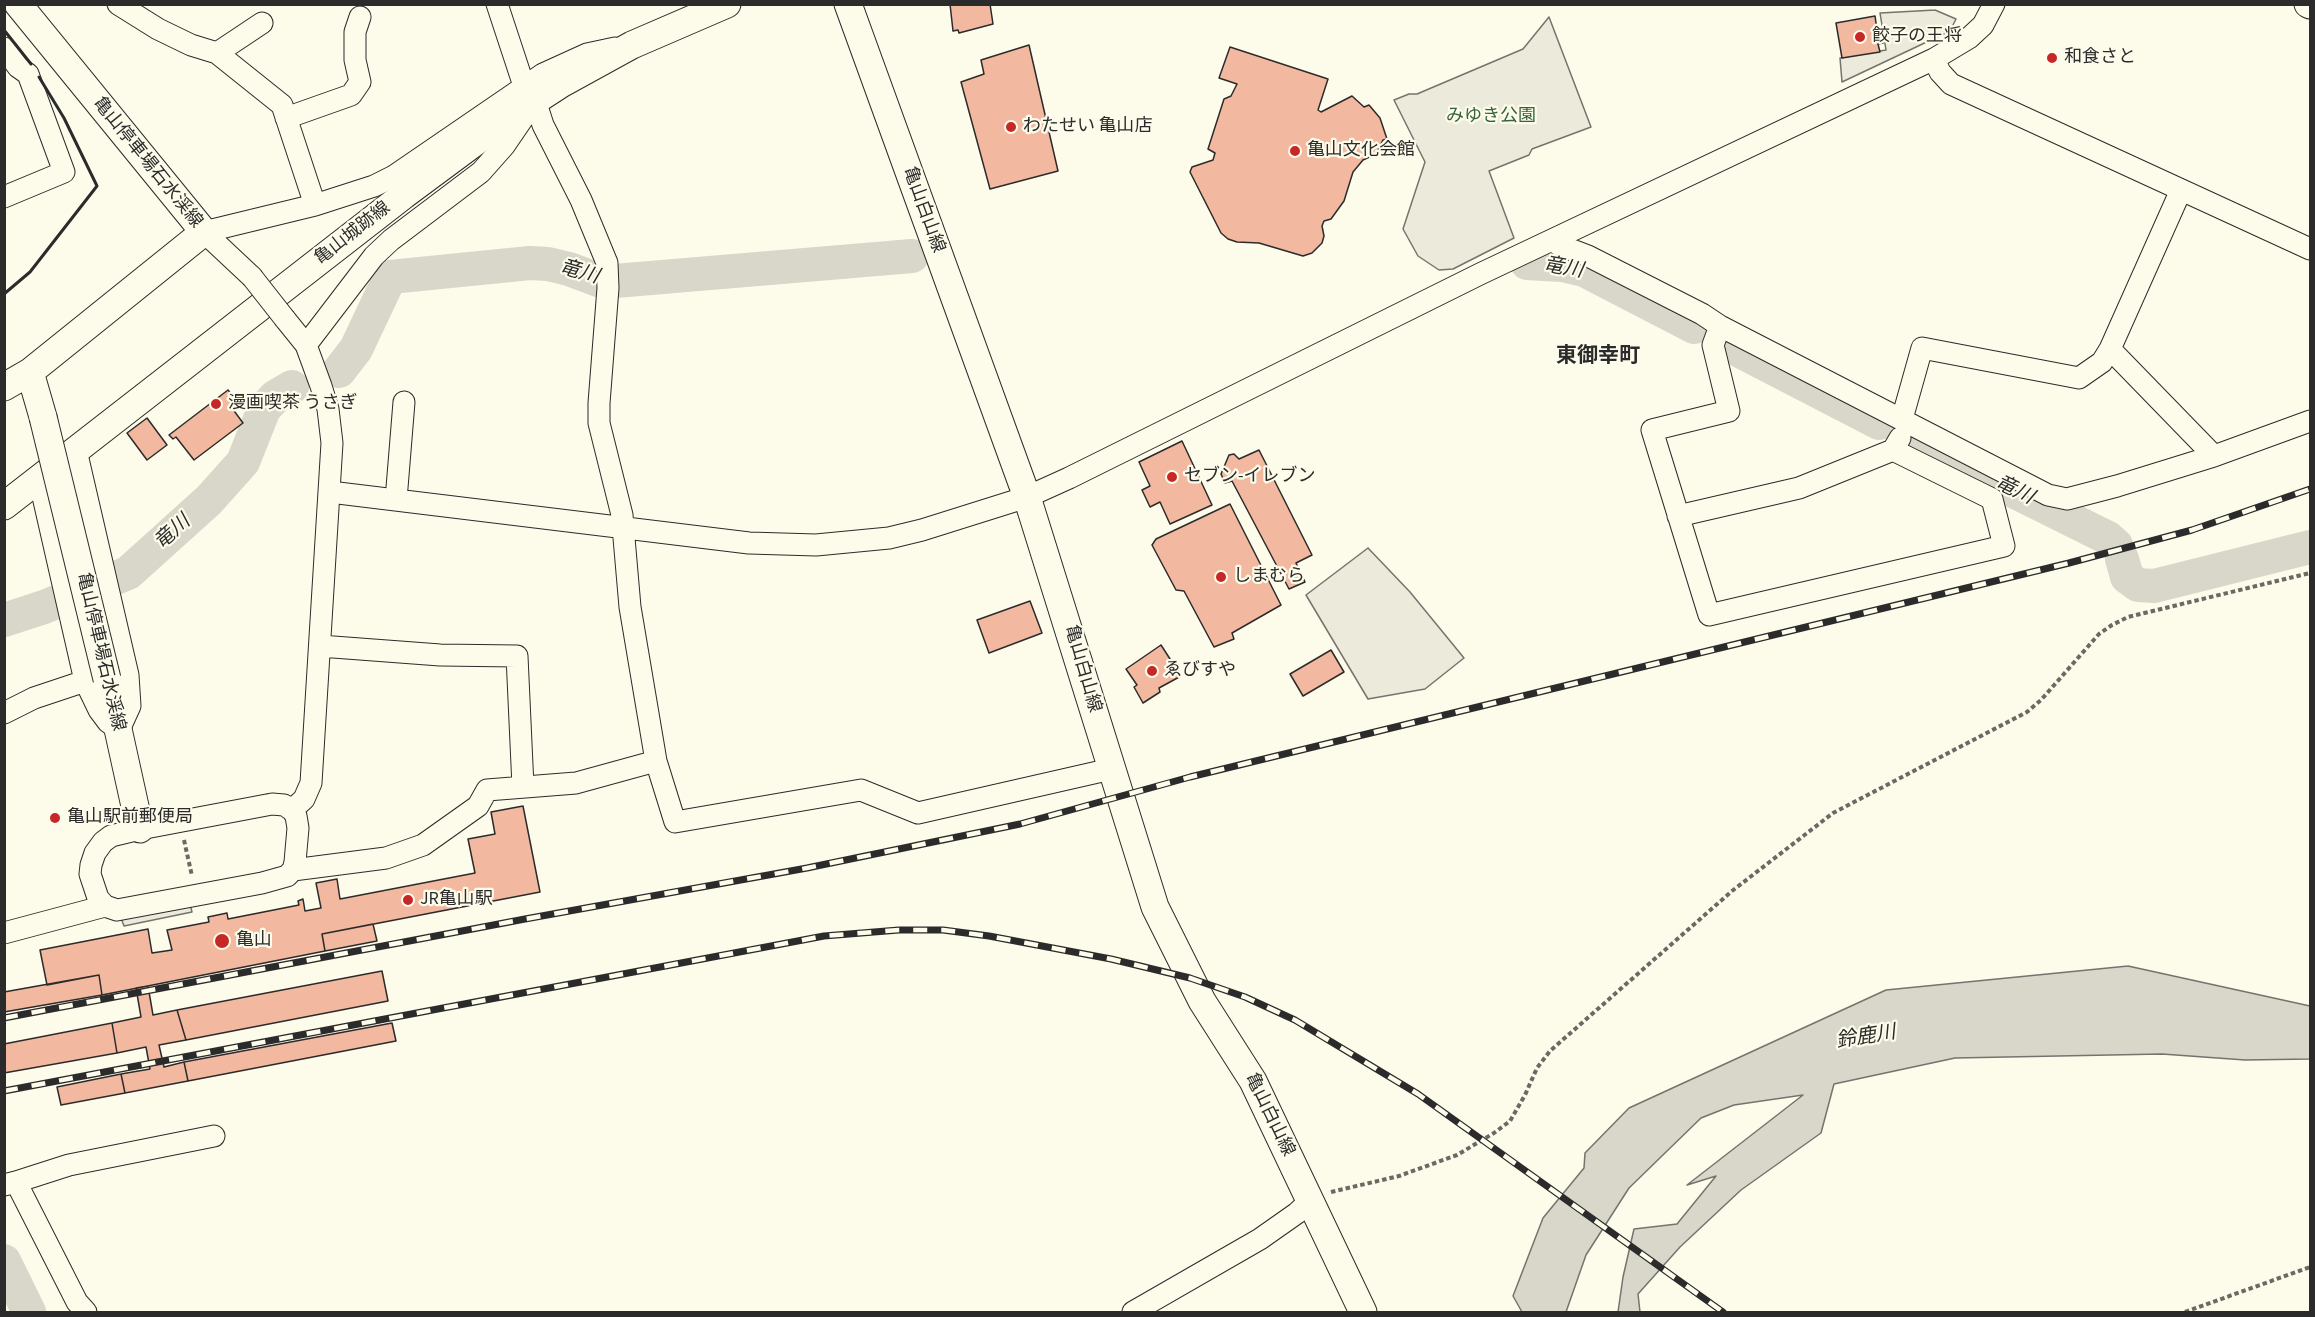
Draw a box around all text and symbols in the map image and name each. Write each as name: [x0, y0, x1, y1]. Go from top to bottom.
place label: 餃子の王将: [1872, 26, 1962, 48]
marker: 餃子の王将: [1853, 30, 1867, 44]
place label: 和食さと: [2064, 47, 2136, 69]
marker: 和食さと: [2045, 51, 2059, 65]
street label: 亀山停車場石水渓線: [88, 93, 206, 233]
park label: みゆき公園: [1446, 106, 1536, 128]
place label: わたせい 亀山店: [1023, 116, 1153, 138]
marker: わたせい 亀山店: [1004, 120, 1018, 134]
place label: 亀山文化会館: [1307, 140, 1415, 162]
marker: 亀山文化会館: [1288, 144, 1302, 158]
street label: 亀山白山線: [897, 164, 949, 256]
street label: 亀山城跡線: [311, 198, 395, 270]
water label: 竜川: [1541, 254, 1585, 284]
water label: 竜川: [556, 256, 602, 290]
district label: 東御幸町: [1556, 344, 1640, 370]
place label: 漫画喫茶 うさぎ: [228, 393, 358, 415]
marker: 漫画喫茶 うさぎ: [209, 397, 223, 411]
place label: セブン-イレブン: [1184, 466, 1316, 488]
marker: セブン-イレブン: [1165, 470, 1179, 484]
water label: 竜川: [1991, 471, 2037, 511]
water label: 竜川: [150, 511, 196, 555]
place label: しまむら: [1233, 566, 1305, 588]
marker: しまむら: [1214, 570, 1228, 584]
street label: 亀山停車場石水渓線: [71, 571, 129, 733]
street label: 亀山白山線: [1059, 623, 1105, 715]
place label: ゑびすや: [1164, 660, 1236, 682]
marker: ゑびすや: [1145, 664, 1159, 678]
place label: 亀山駅前郵便局: [67, 807, 193, 829]
marker: 亀山駅前郵便局: [48, 811, 62, 825]
place label: JR亀山駅: [420, 889, 493, 911]
marker: JR亀山駅: [401, 893, 415, 907]
place label: 亀山: [236, 930, 272, 952]
marker: 亀山: [213, 932, 231, 950]
water label: 鈴鹿川: [1834, 1021, 1898, 1055]
street label: 亀山白山線: [1240, 1070, 1298, 1160]

